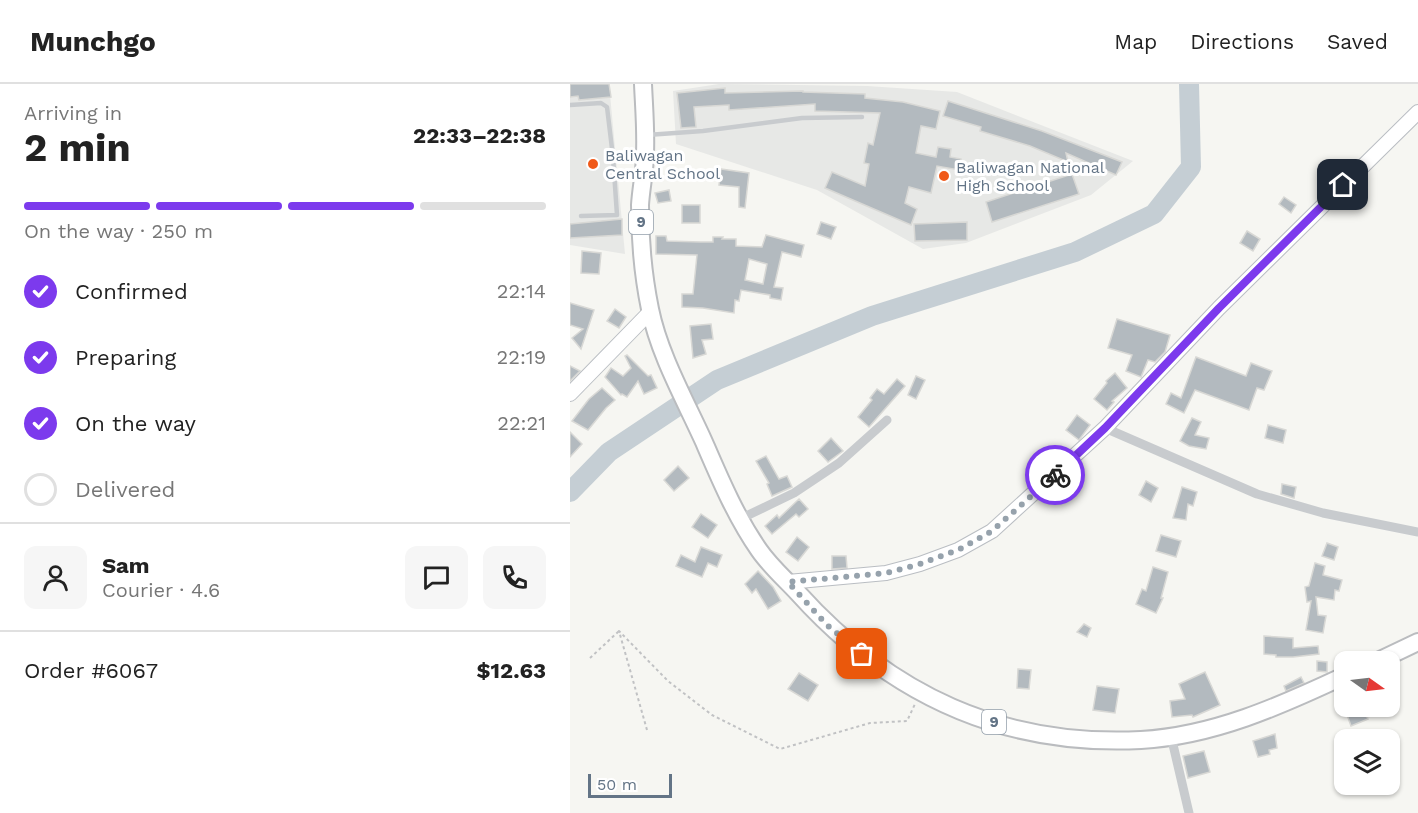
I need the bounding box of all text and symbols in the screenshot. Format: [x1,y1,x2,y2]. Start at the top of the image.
text: Munchgo [30,25,156,58]
text: Map [1114,29,1157,54]
text: Directions [1190,29,1294,54]
text: Saved [1327,29,1388,54]
text: Arriving in [24,101,122,125]
text: 22:33–22:38 [413,123,546,148]
text: 2 min [24,125,131,170]
place label: Baliwagan Central School [605,146,720,183]
marker: Baliwagan Central School [586,157,600,171]
place label: Baliwagan National High School [956,158,1105,195]
pin [1317,159,1368,210]
icon: home [1326,168,1359,201]
marker: Baliwagan National High School [937,169,951,183]
road number: 9 [629,210,653,234]
text: On the way · 250 m [24,219,213,243]
icon: check [24,275,57,308]
text: Confirmed [75,279,188,304]
text: 22:14 [497,279,546,303]
icon: check [24,341,57,374]
text: Preparing [75,345,176,370]
text: 22:19 [497,345,546,369]
icon: check [24,407,57,440]
text: On the way [75,411,196,436]
text: 22:21 [497,411,546,435]
courier [1025,445,1085,505]
icon: bike [1039,459,1072,492]
text: Delivered [75,477,175,502]
button: person [24,546,87,609]
button: chat [405,546,468,609]
button: phone [483,546,546,609]
text: Sam [102,553,150,578]
text: Courier · 4.6 [102,578,220,602]
pin [836,628,887,679]
icon: bag [845,637,878,670]
north arrow [1334,651,1400,717]
map controls [1334,651,1400,795]
text: Order #6067 [24,658,158,683]
text: $12.63 [476,658,546,683]
road number: 9 [982,710,1006,734]
button: layers [1334,729,1400,795]
scale bar [588,771,672,798]
text: 50 m [597,775,637,794]

